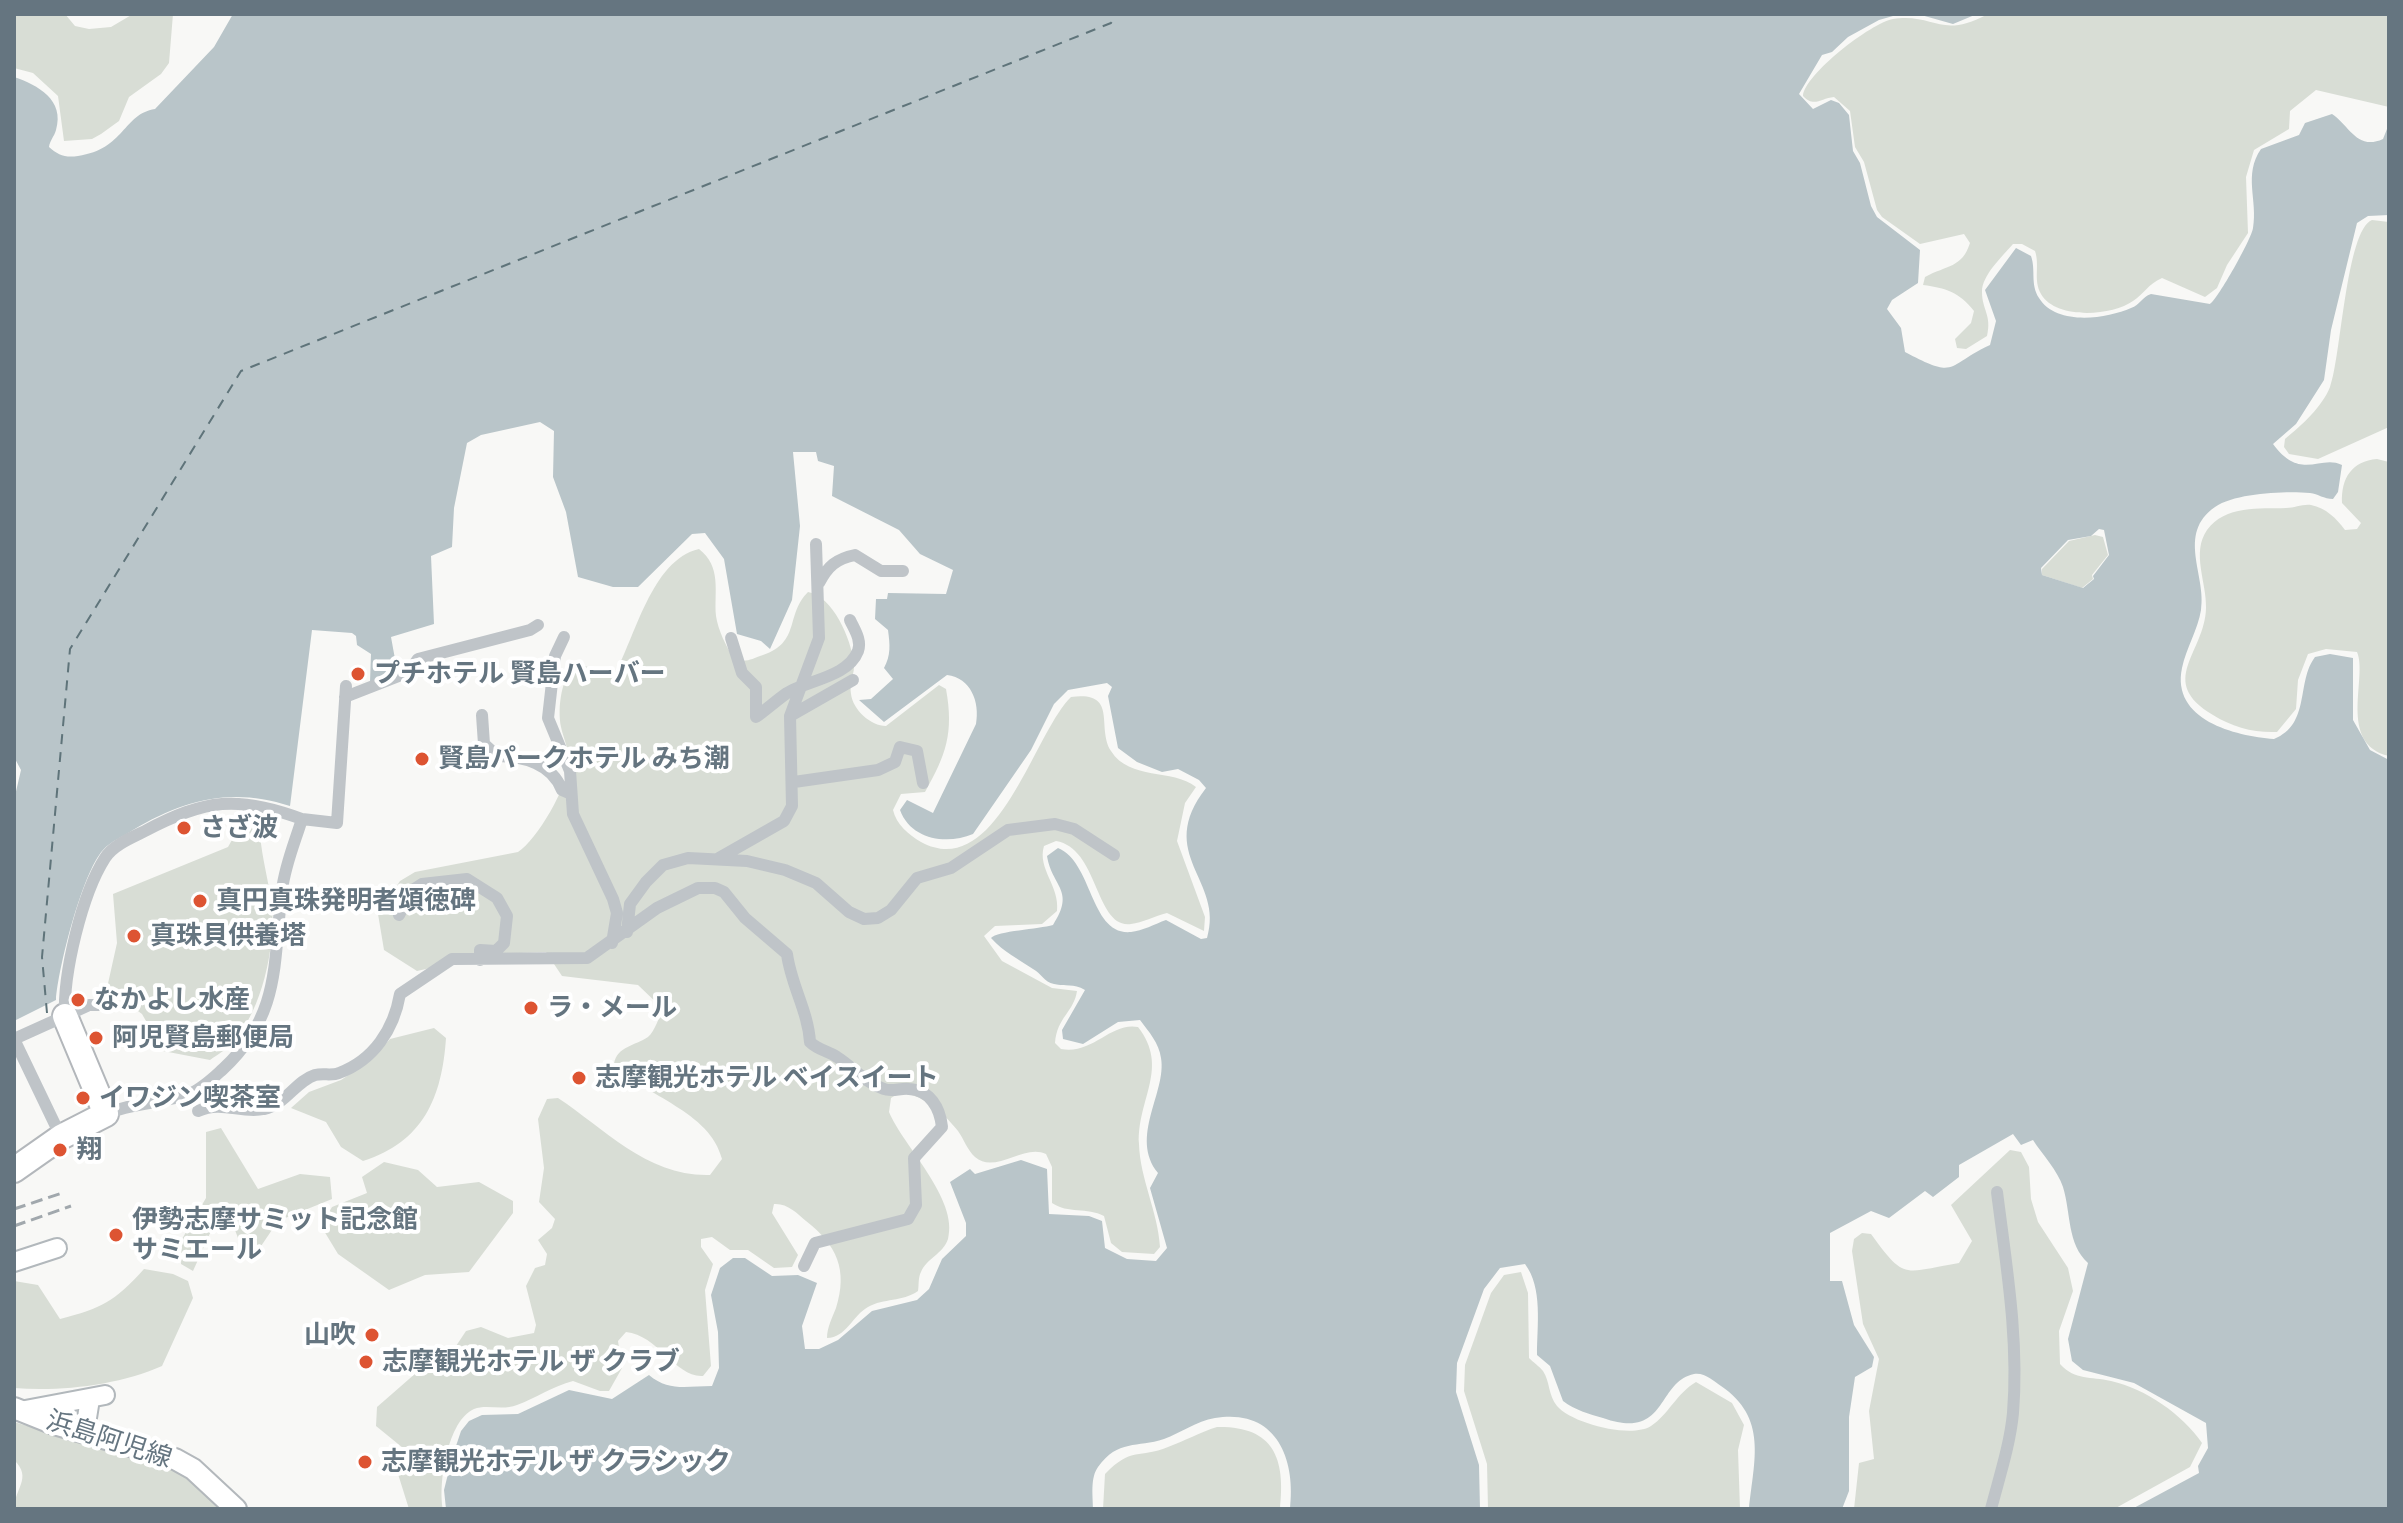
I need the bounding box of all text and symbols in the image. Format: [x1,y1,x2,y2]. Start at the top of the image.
place label: プチホテル 賢島ハーバー [374,658,666,690]
marker: プチホテル 賢島ハーバー [349,665,367,683]
place label: 賢島パークホテル みち潮 [438,743,730,775]
marker: 賢島パークホテル みち潮 [413,750,431,768]
place label: さざ波 [200,812,278,844]
marker: さざ波 [175,819,193,837]
place label: 真円真珠発明者頌徳碑 [216,885,476,917]
marker: 真円真珠発明者頌徳碑 [191,892,209,910]
place label: 真珠貝供養塔 [150,920,306,952]
marker: 真珠貝供養塔 [125,927,143,945]
place label: なかよし水産 [94,984,250,1016]
marker: なかよし水産 [69,991,87,1009]
place label: ラ・メール [547,992,677,1024]
marker: ラ・メール [522,999,540,1017]
place label: 阿児賢島郵便局 [112,1022,294,1054]
marker: 阿児賢島郵便局 [87,1029,105,1047]
place label: 志摩観光ホテル ベイスイート [595,1062,939,1094]
marker: 志摩観光ホテル ベイスイート [570,1069,588,1087]
place label: イワジン喫茶室 [99,1082,281,1114]
marker: イワジン喫茶室 [74,1089,92,1107]
place label: 翔 [76,1134,102,1166]
marker: 翔 [51,1141,69,1159]
place label: 伊勢志摩サミット記念館 サミエール [132,1204,418,1266]
marker: 伊勢志摩サミット記念館 サミエール [107,1226,125,1244]
place label: 山吹 [304,1319,356,1351]
marker: 山吹 [363,1326,381,1344]
place label: 志摩観光ホテル ザ クラブ [382,1346,680,1378]
marker: 志摩観光ホテル ザ クラブ [357,1353,375,1371]
street label: 浜島阿児線 [42,1405,176,1475]
place label: 志摩観光ホテル ザ クラシック [381,1446,731,1478]
marker: 志摩観光ホテル ザ クラシック [356,1453,374,1471]

